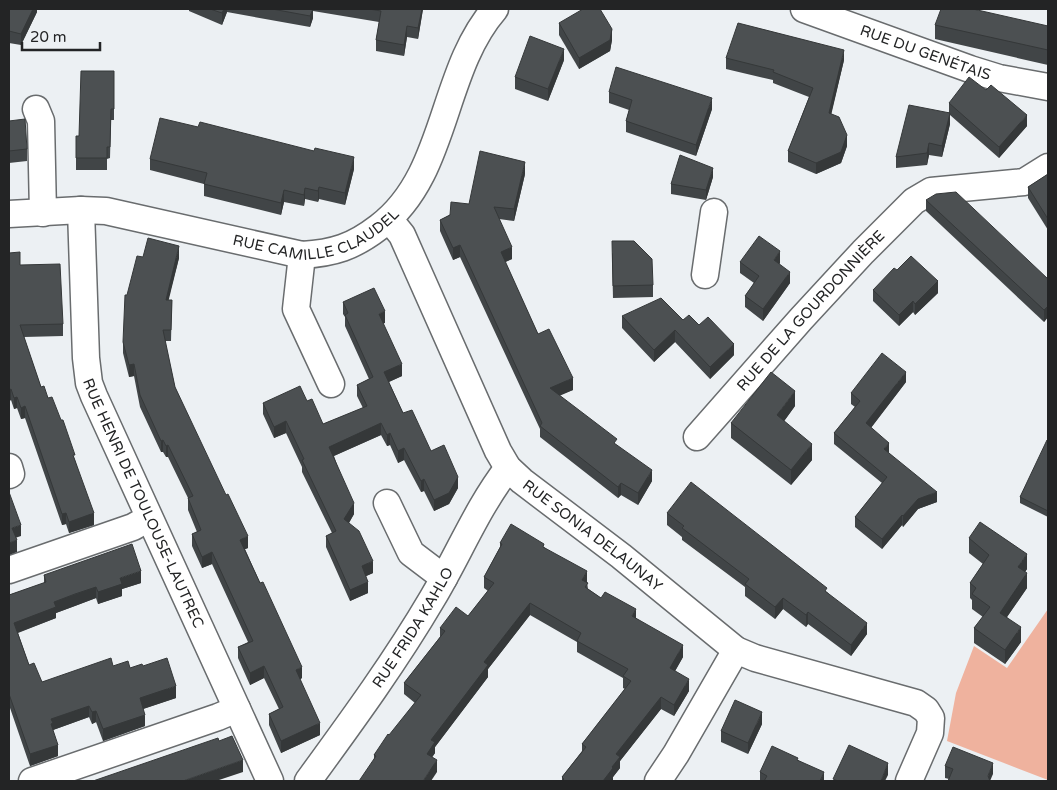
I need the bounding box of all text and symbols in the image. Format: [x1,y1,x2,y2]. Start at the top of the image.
scale bar [22,20,100,52]
street label: RUE DU GENÉTAIS [858,21,993,84]
text: 20 m [30,28,67,46]
street label: RUE CAMILLE CLAUDEL [231,205,403,264]
street label: RUE DE LA GOURDONNIÈRE [733,227,888,395]
street label: RUE HENRI DE TOULOUSE-LAUTREC [79,376,208,631]
street label: RUE SONIA DELAUNAY [519,476,666,595]
street label: RUE FRIDA KAHLO [368,564,457,691]

